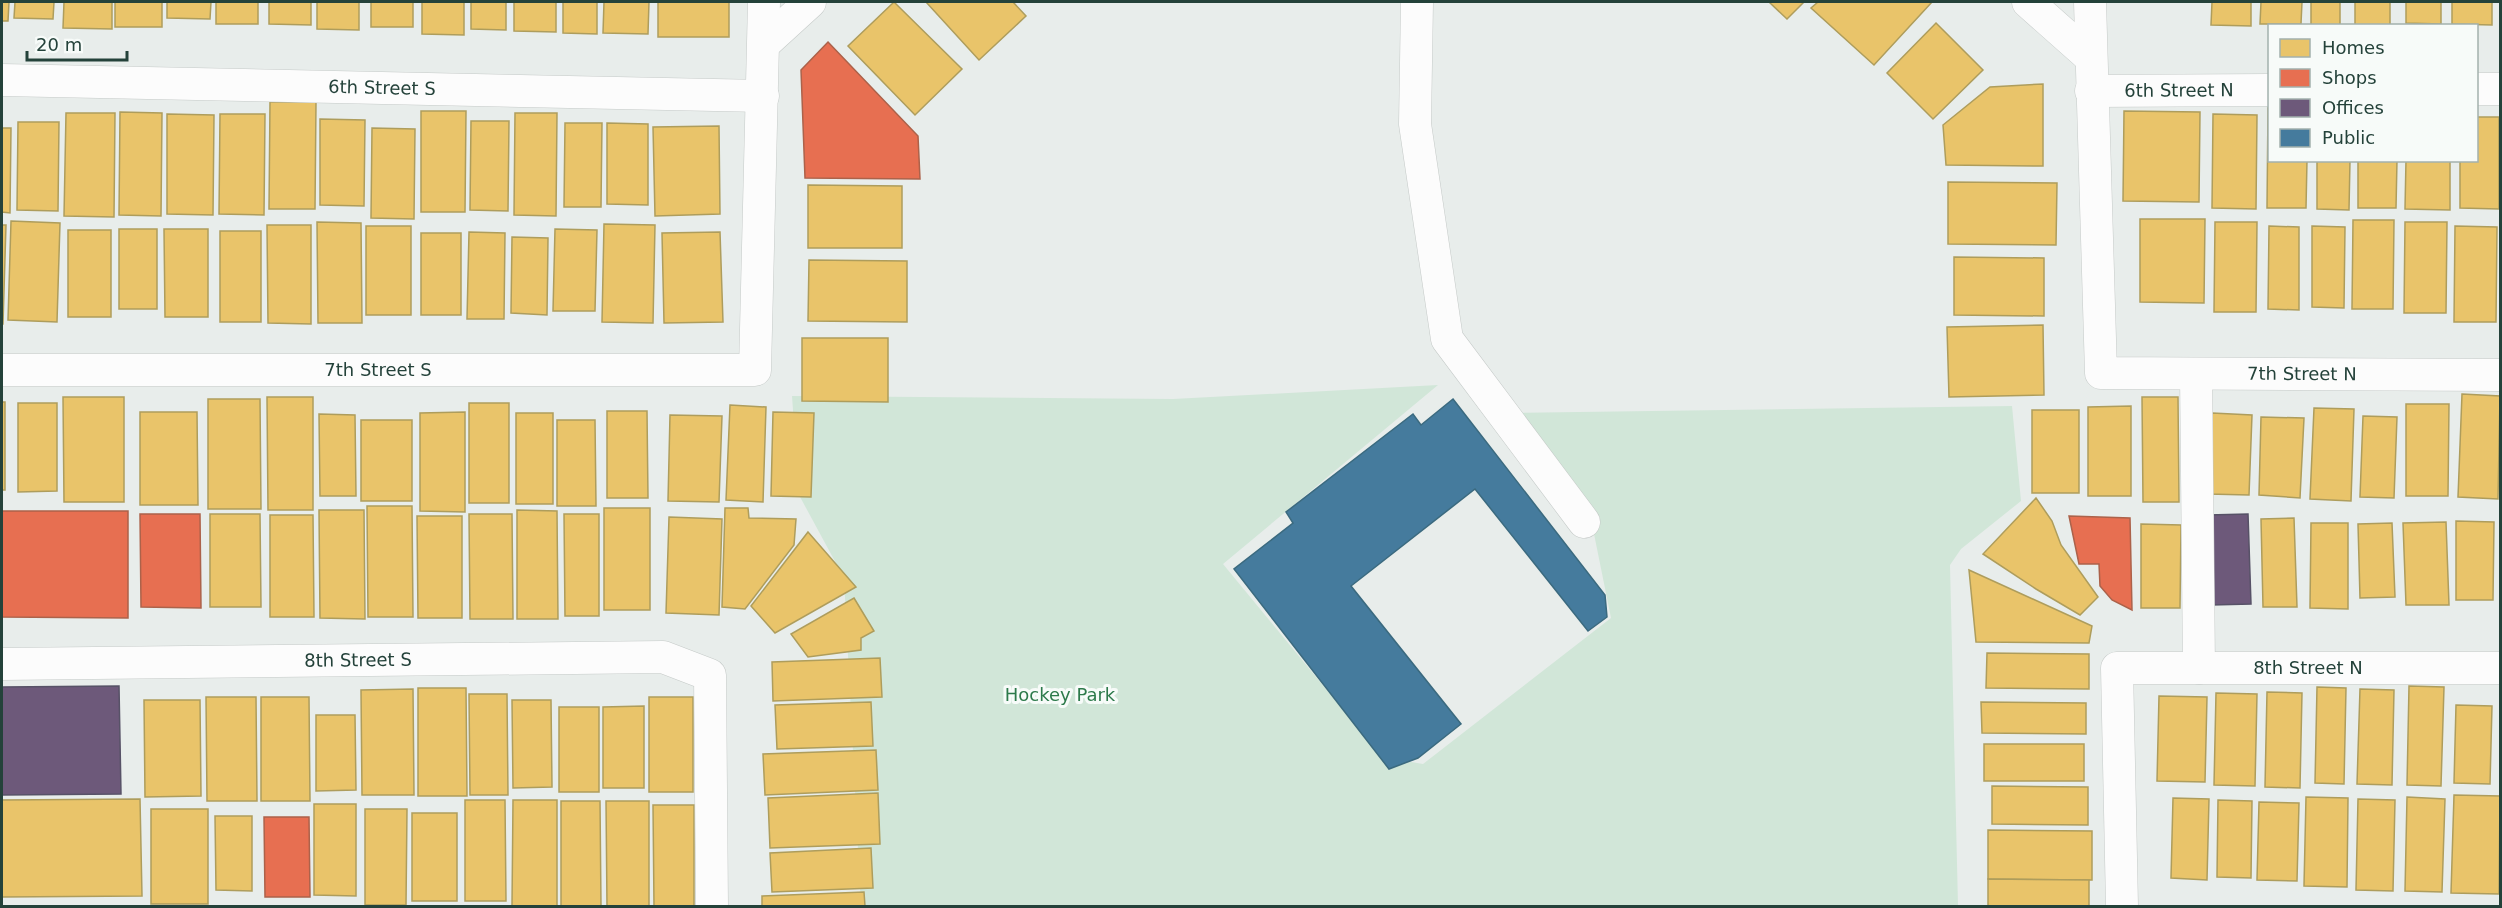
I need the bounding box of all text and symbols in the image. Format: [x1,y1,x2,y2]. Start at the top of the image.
scale bar [27,24,128,62]
legend [2268,24,2478,162]
text: 20 m [36,34,82,55]
text: Homes [2322,37,2385,58]
text: Shops [2322,67,2377,88]
street label: 6th Street S [328,76,436,99]
street label: 6th Street N [2124,79,2234,101]
text: Offices [2322,97,2384,118]
text: Public [2322,127,2375,148]
street label: 7th Street S [324,359,432,380]
street label: 7th Street N [2247,363,2357,384]
street label: 8th Street S [304,649,412,671]
street label: 8th Street N [2253,657,2363,678]
park label: Hockey Park [1005,684,1116,705]

